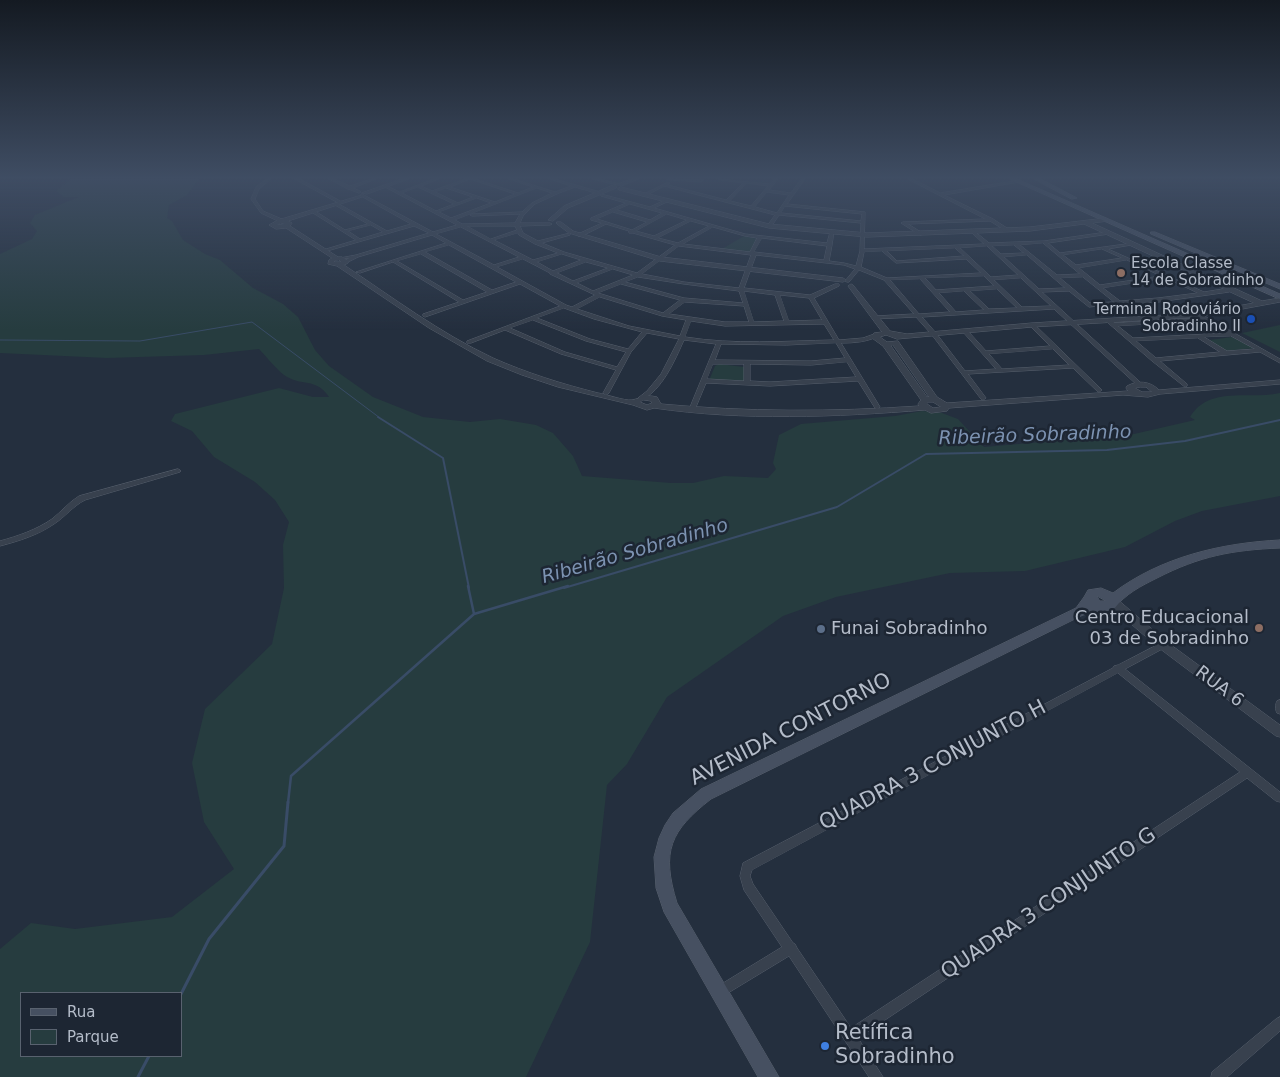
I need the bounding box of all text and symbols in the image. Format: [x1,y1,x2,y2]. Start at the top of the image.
place label: Escola Classe 14 de Sobradinho [1131,255,1264,290]
marker: Escola Classe 14 de Sobradinho [1115,267,1127,279]
place label: Terminal Rodoviário Sobradinho II [1093,301,1241,336]
marker: Terminal Rodoviário Sobradinho II [1245,313,1257,325]
water label: Ribeirão Sobradinho [938,421,1132,451]
water label: Ribeirão Sobradinho [539,514,731,590]
place label: Centro Educacional 03 de Sobradinho [1075,607,1249,650]
place label: Funai Sobradinho [831,618,987,640]
marker: Centro Educacional 03 de Sobradinho [1253,622,1265,634]
marker: Funai Sobradinho [815,623,827,635]
street label: RUA 6 [1190,662,1248,712]
street label: AVENIDA CONTORNO [686,668,896,792]
street label: QUADRA 3 CONJUNTO H [815,695,1051,837]
street label: QUADRA 3 CONJUNTO G [937,823,1161,985]
legend [20,992,182,1057]
text: Rua [67,1003,95,1021]
place label: Retífica Sobradinho [835,1021,955,1071]
text: Parque [67,1028,119,1046]
marker: Retífica Sobradinho [819,1040,831,1052]

